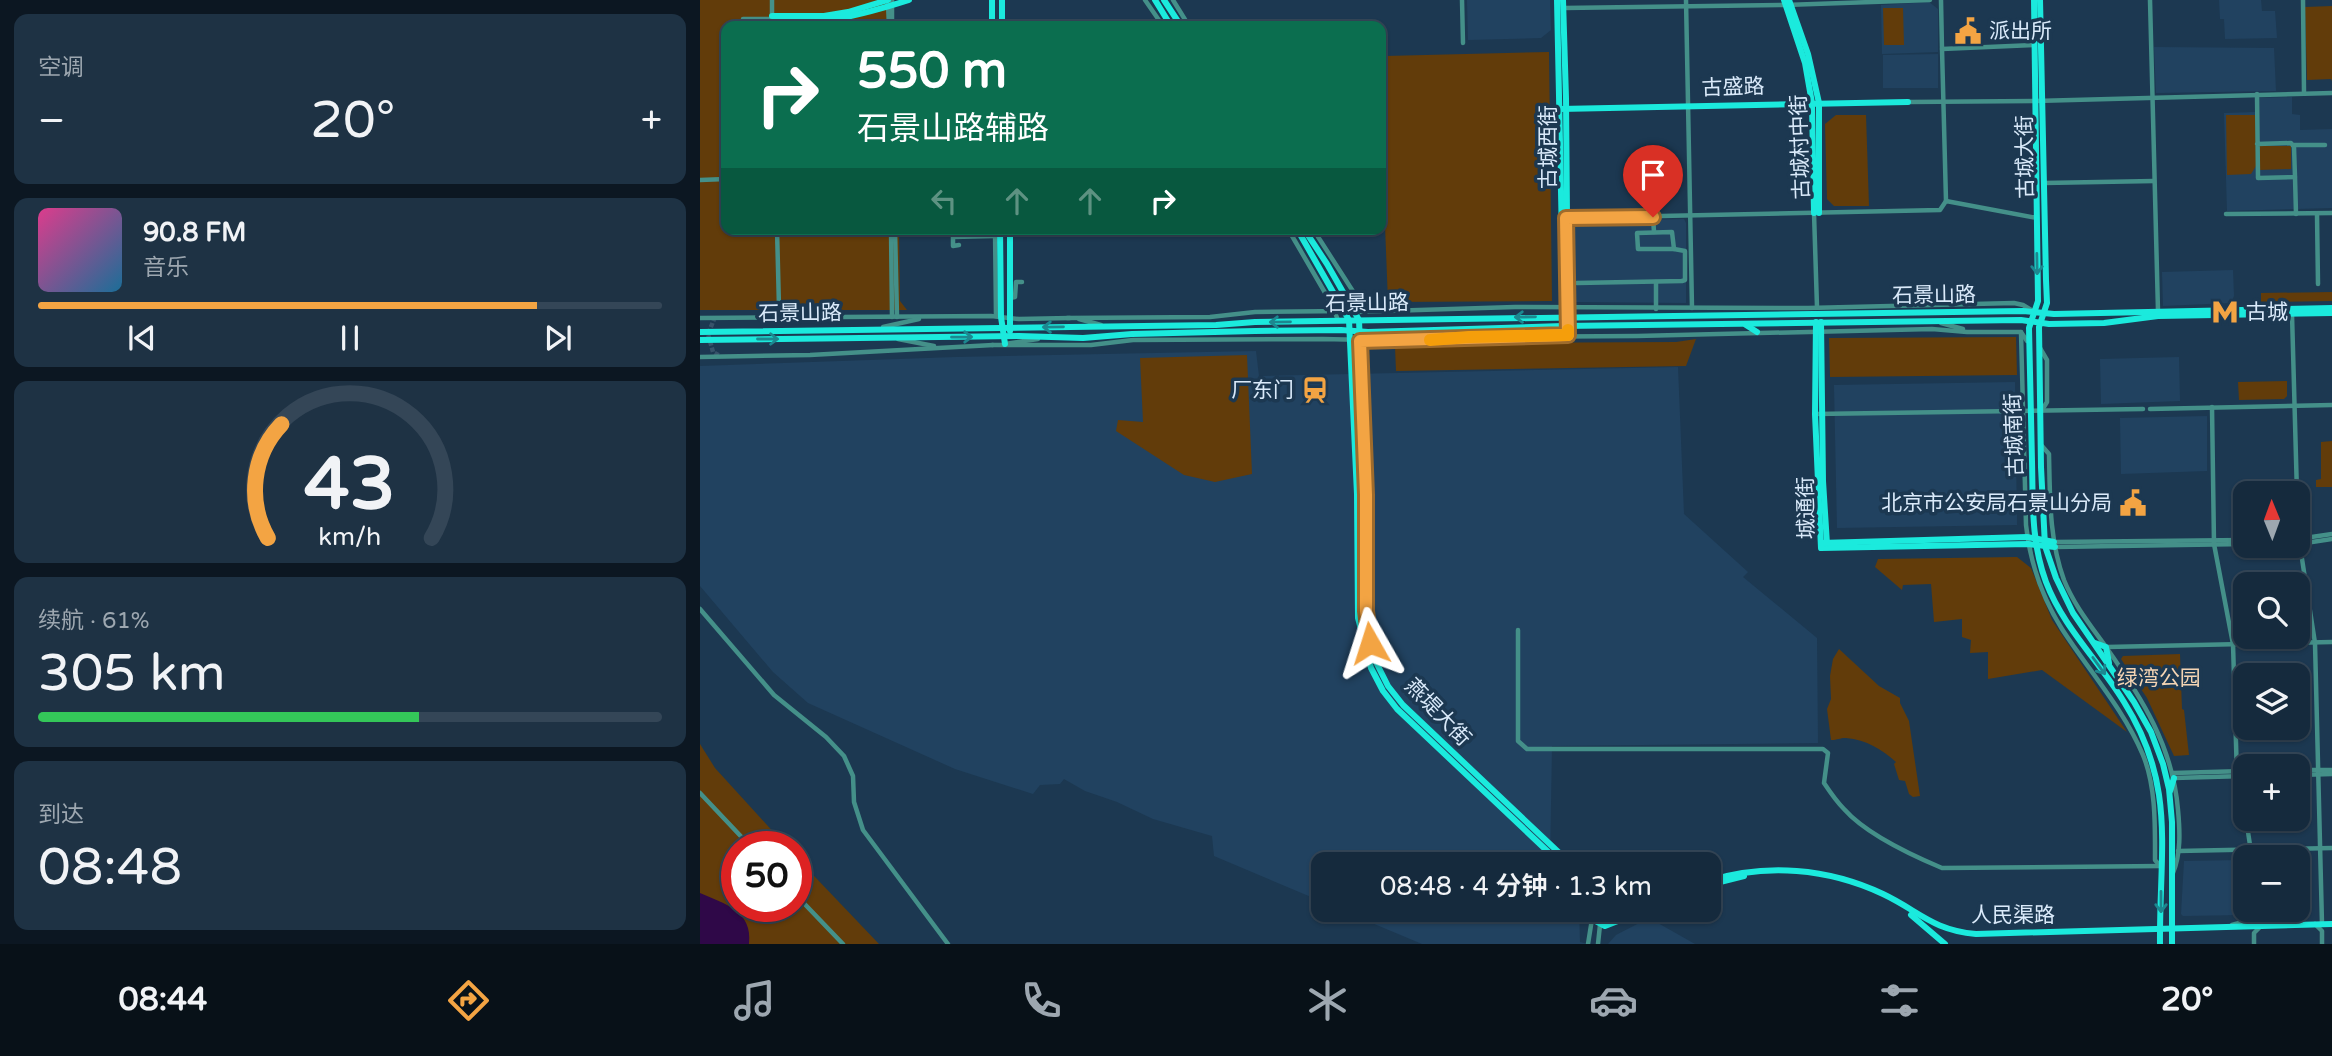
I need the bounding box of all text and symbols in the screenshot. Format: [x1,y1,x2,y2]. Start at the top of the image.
public building icon: 派出所 [1953,16,1983,46]
place label: 派出所 [1989,19,2052,44]
text: 550 m [857,42,1007,101]
icon: right [742,49,833,140]
text: 空调 [38,54,84,82]
street label: 古盛路 [1701,74,1765,101]
text: 20° [310,89,395,152]
street label: 古城村中街 [1786,94,1815,200]
text: − [38,98,65,144]
text: + [641,98,662,144]
street label: 古城西街 [1536,105,1561,189]
text: 石景山路辅路 [857,110,1049,148]
street label: 古城大街 [2012,115,2039,199]
pin [1623,145,1683,217]
icon: arrive [1634,156,1672,194]
icon: left [925,182,963,220]
icon: ahead [998,182,1036,220]
icon: ahead [1071,182,1109,220]
icon: right [1144,182,1182,220]
text: 90.8 FM [143,217,246,248]
one-way arrow [2031,252,2044,275]
text: 音乐 [143,254,189,282]
street label: 石景山路 [1892,282,1976,309]
street label: 石景山路 [1325,290,1409,317]
metro station icon: 古城 [2210,297,2240,327]
street label: 石景山路 [758,300,842,327]
place label: 古城 [2246,300,2288,325]
one-way arrow [1514,311,1537,324]
one-way arrow [1269,315,1292,329]
icon: previous [123,319,161,357]
icon: pause [331,319,369,357]
icon: next [539,319,577,357]
one-way arrow [1042,320,1065,334]
one-way arrow [950,330,973,344]
one-way arrow [756,333,779,346]
station icon: 厂东门 [1300,375,1330,405]
place label: 厂东门 [1231,378,1294,403]
street label: 古城南街 [2001,393,2028,477]
text: 43 [304,441,396,529]
street label: 城通街 [1793,476,1820,540]
north arrow [2233,481,2310,558]
map controls [2233,481,2310,922]
public building icon: 北京市公安局石景山分局 [2118,488,2148,518]
place label: 北京市公安局石景山分局 [1881,491,2112,516]
text: km/h [319,522,381,552]
button: search [2233,572,2310,649]
position arrow [1333,606,1407,680]
text: 续航 · 61% [38,607,150,635]
text: 305 km [38,642,226,705]
one-way arrow [2092,656,2106,675]
button: layers [2233,663,2310,740]
park label: 绿湾公园 [2117,666,2201,691]
street label: 燕堤大街 [1399,673,1476,751]
button: + [2233,754,2310,831]
text: 到达 [38,801,84,829]
speed limit sign: 50 [721,831,812,922]
text: 08:48 [38,836,182,899]
button: − [2233,845,2310,922]
text: 08:48 · 4 分钟 · 1.3 km [1380,871,1652,902]
one-way arrow [2154,891,2168,914]
street label: 人民渠路 [1971,903,2055,928]
icon: directions [444,976,493,1025]
icon: music [730,976,779,1025]
icon: phone [1017,976,1066,1025]
icon: climate [1303,976,1352,1025]
icon: car [1589,976,1638,1025]
icon: filters [1875,976,1924,1025]
text: 08:44 [119,981,207,1019]
text: 20° [2161,981,2213,1019]

